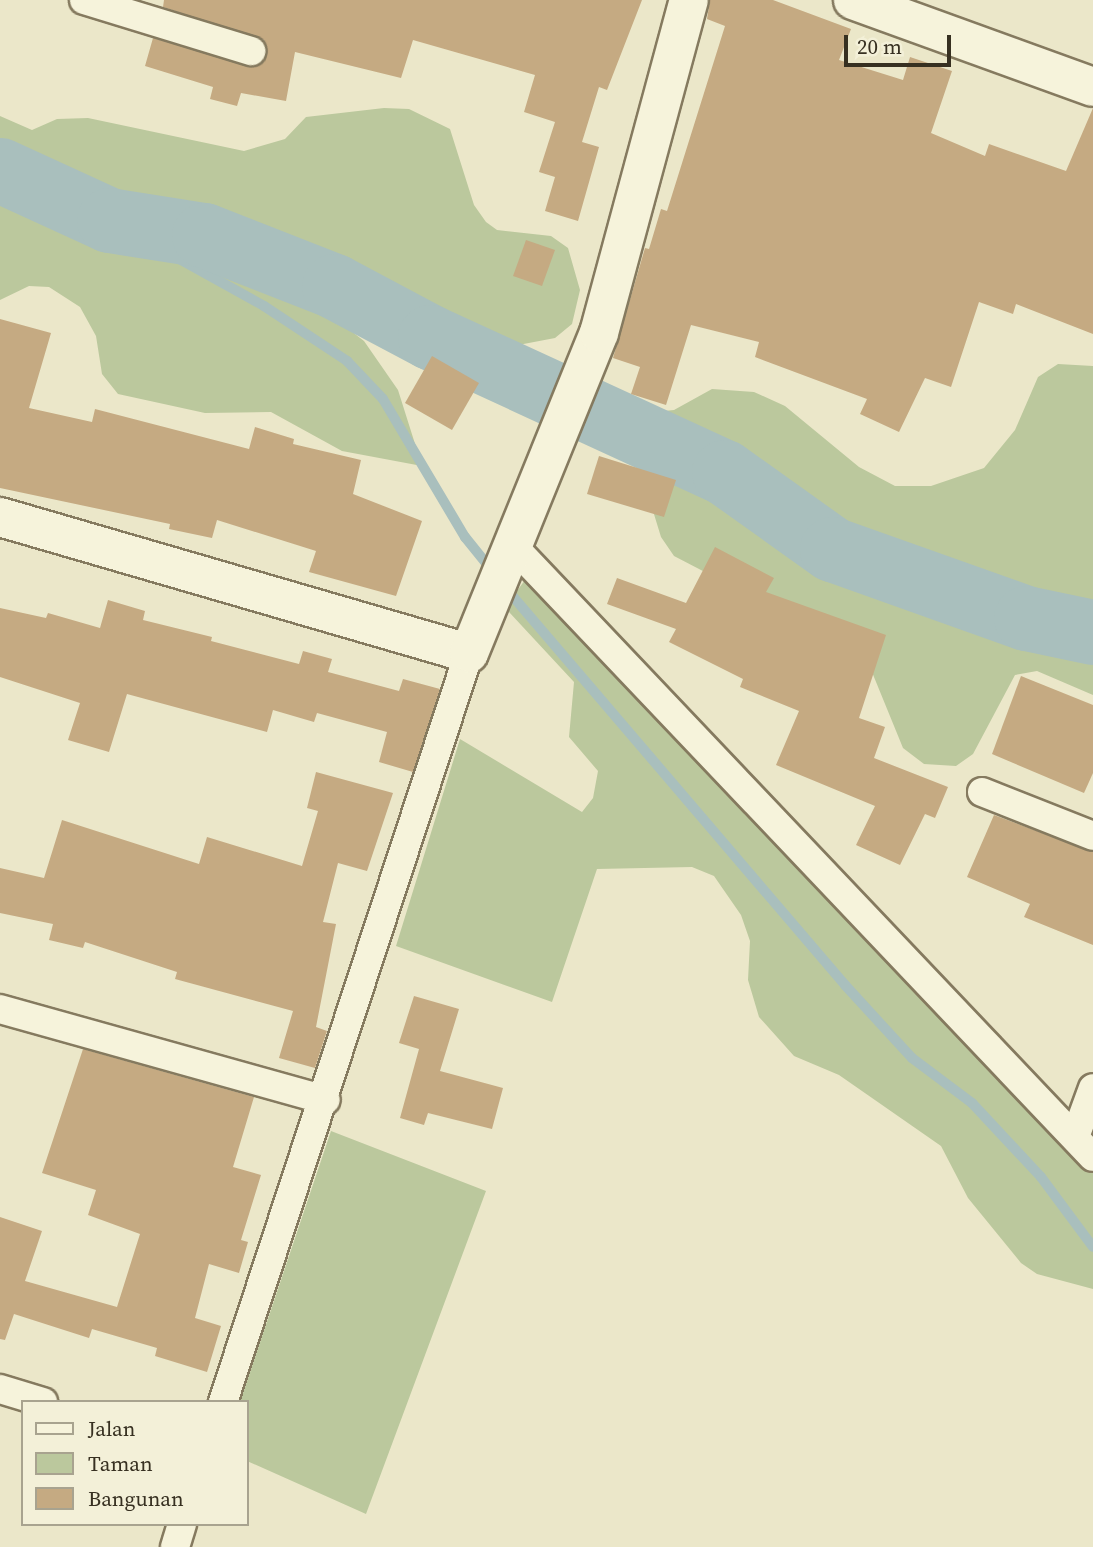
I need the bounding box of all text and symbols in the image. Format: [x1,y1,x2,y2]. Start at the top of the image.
scale bar [848,21,955,65]
text: 20 m [857,32,902,61]
legend [21,1400,248,1526]
text: Jalan [88,1414,135,1443]
text: Taman [88,1449,153,1478]
text: Bangunan [88,1484,184,1513]

